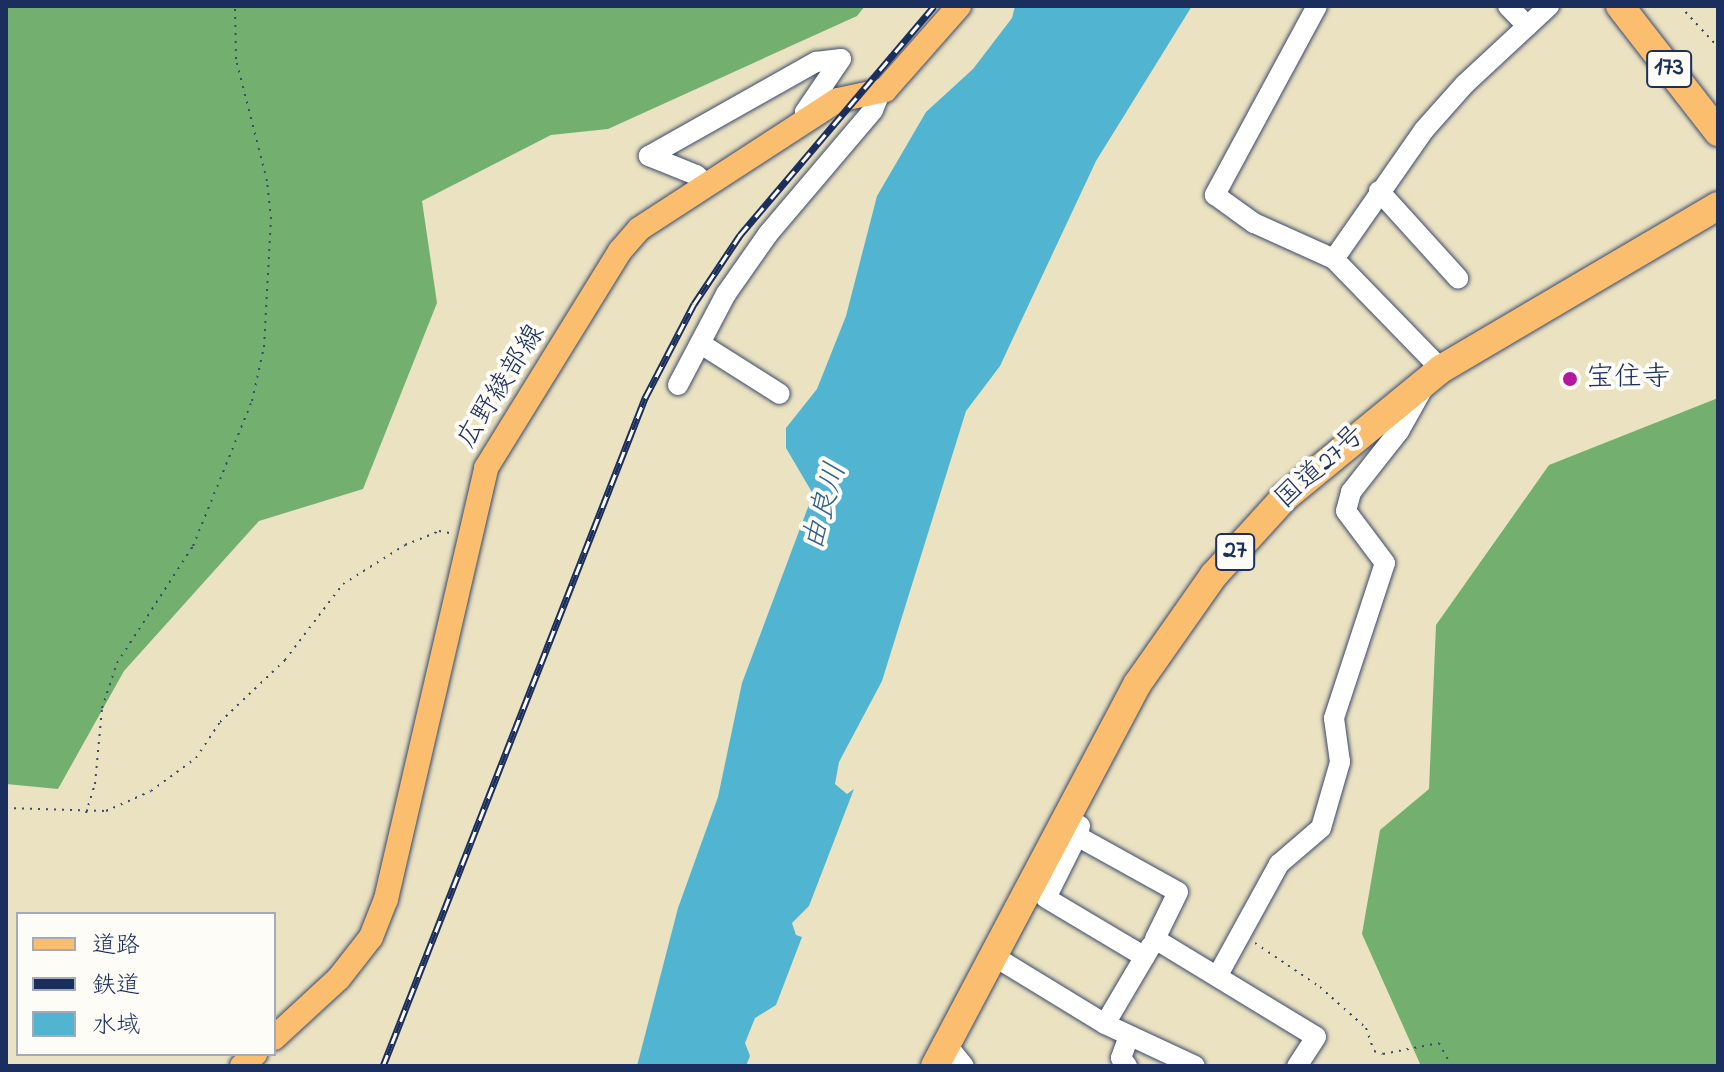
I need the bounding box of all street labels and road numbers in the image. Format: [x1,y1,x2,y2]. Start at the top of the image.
road number: 173 [1645,47,1693,91]
street label: 広野綾部線 [451,319,553,455]
street label: 国道27号 [1269,419,1373,517]
road number: 27 [1215,530,1255,574]

